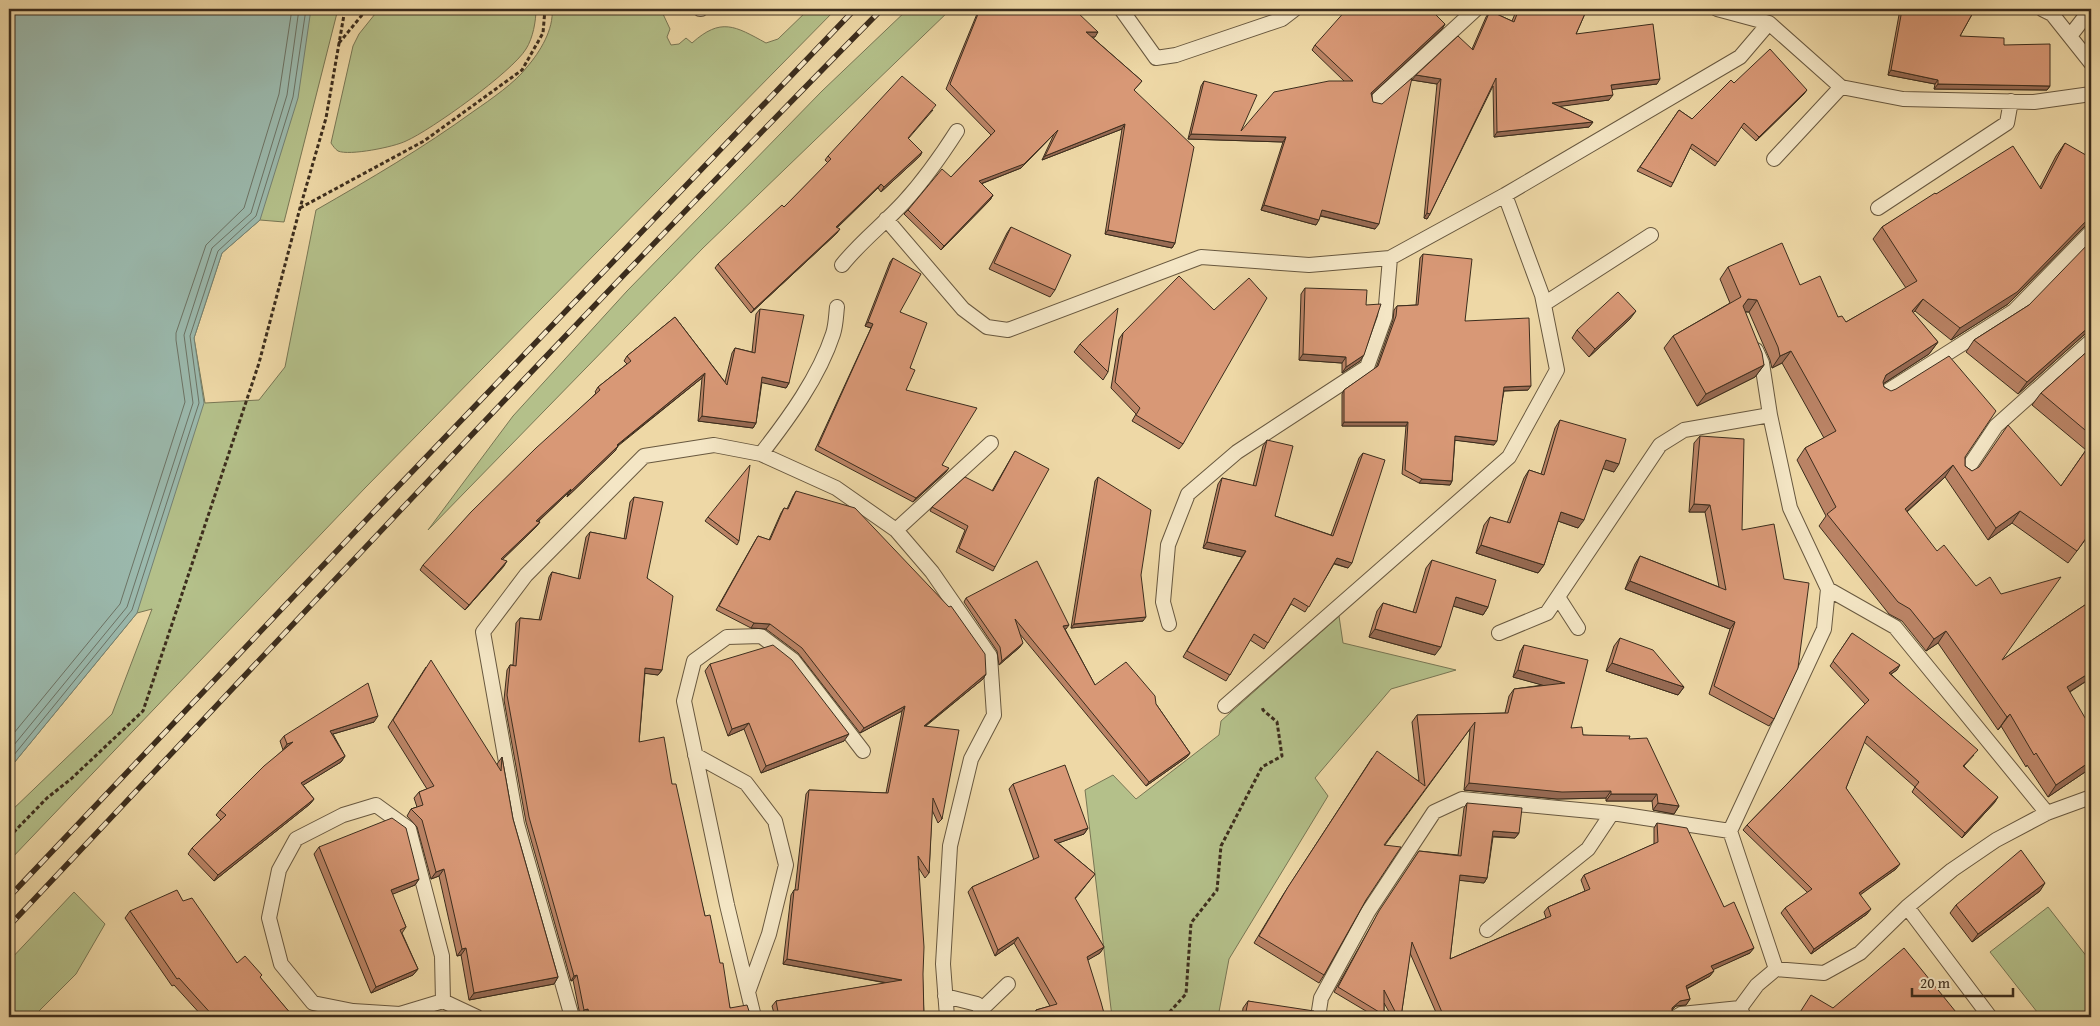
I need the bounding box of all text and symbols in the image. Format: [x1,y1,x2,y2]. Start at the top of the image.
scale bar [1912,966,2014,998]
text: 20 m [1920,972,1951,993]

